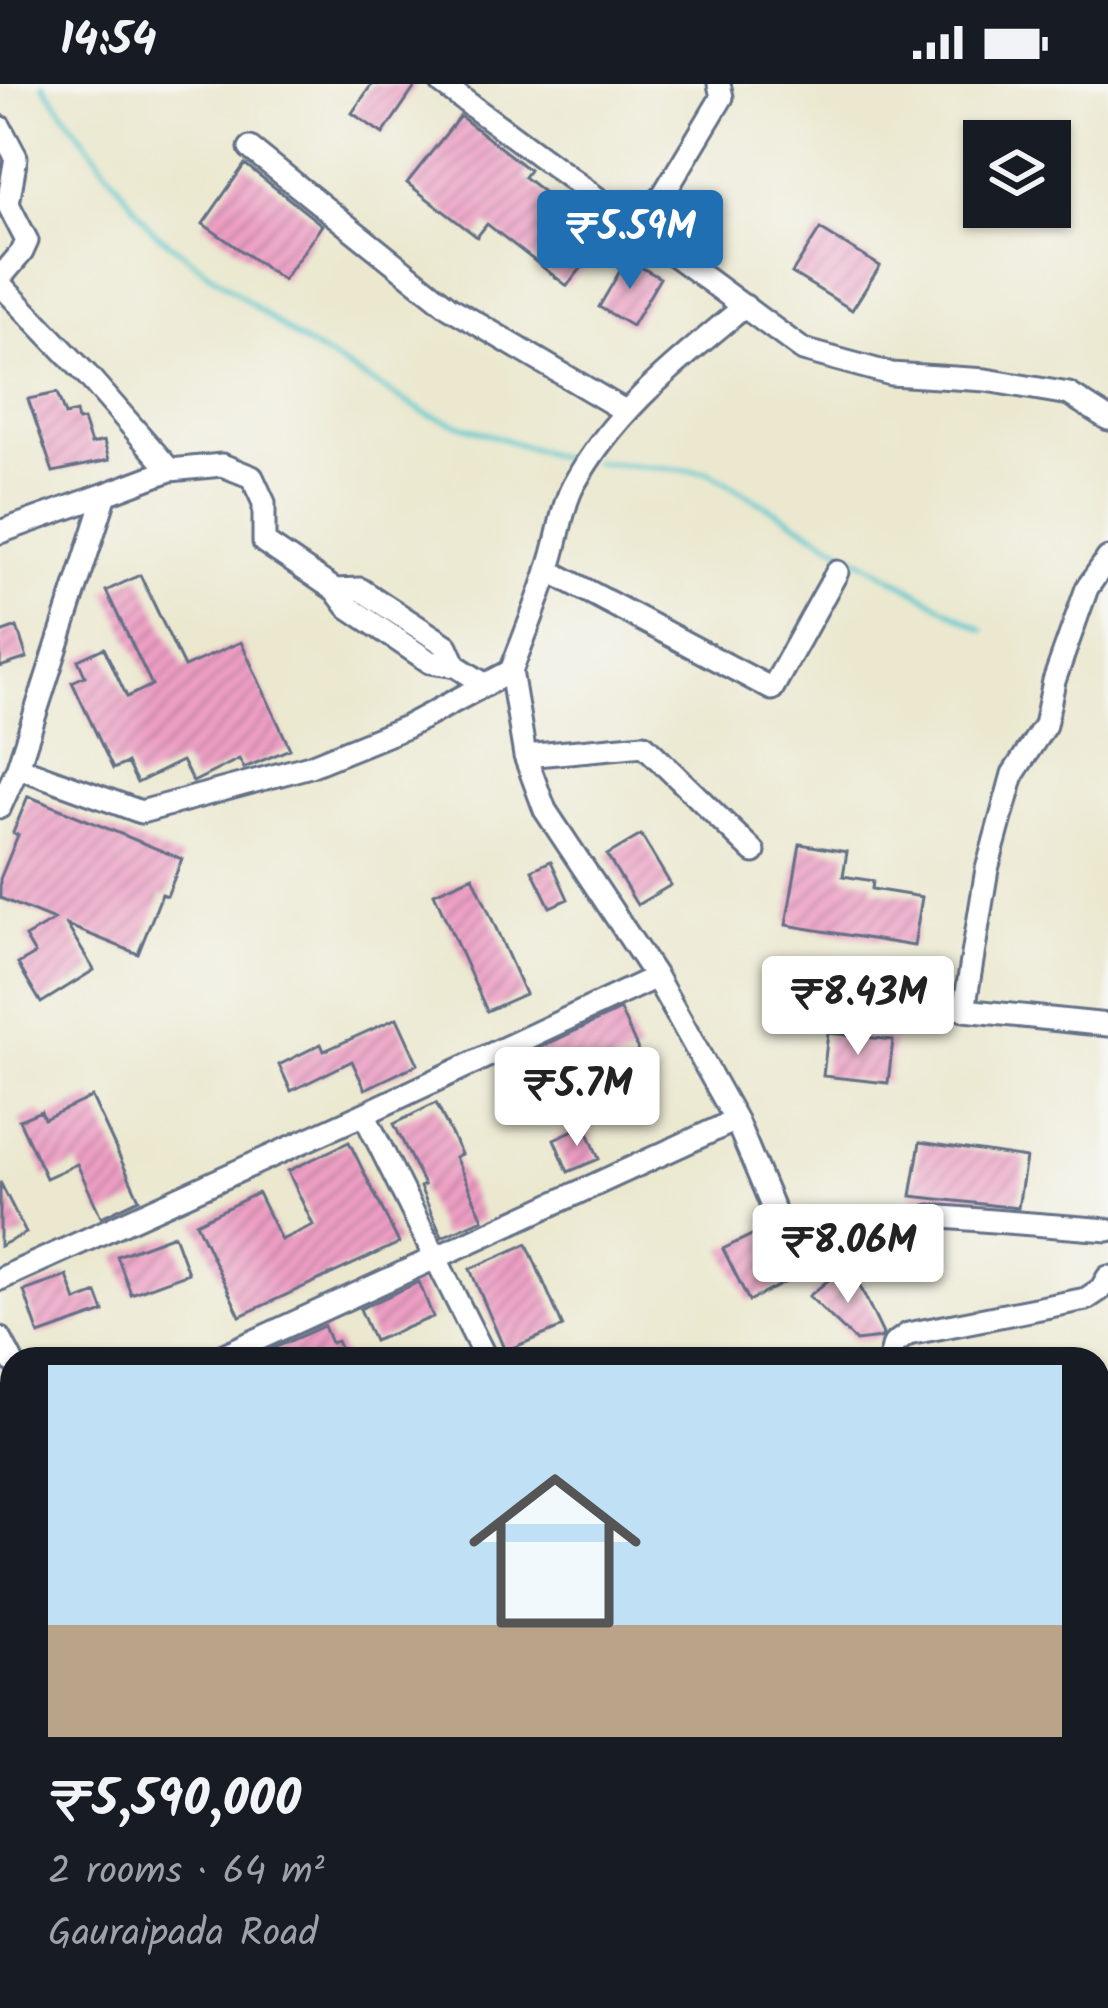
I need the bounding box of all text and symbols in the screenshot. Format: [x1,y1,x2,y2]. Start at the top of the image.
text: 14:54 [60,6,156,78]
map controls [963,120,1071,228]
button: layers [963,120,1071,228]
pin: ₹5.59M [532,190,728,292]
text: ₹5.59M [564,198,696,260]
pin: ₹8.43M [760,956,956,1058]
text: ₹8.43M [789,964,927,1026]
pin: ₹5.7M [493,1047,661,1149]
text: ₹5.7M [522,1055,632,1117]
pin: ₹8.06M [750,1204,946,1306]
text: ₹8.06M [780,1212,916,1274]
icon: home [447,1443,663,1659]
text: ₹5,590,000 [48,1761,301,1842]
text: 2 rooms · 64 m² [48,1842,325,1904]
text: Gauraipada Road [48,1904,318,1966]

